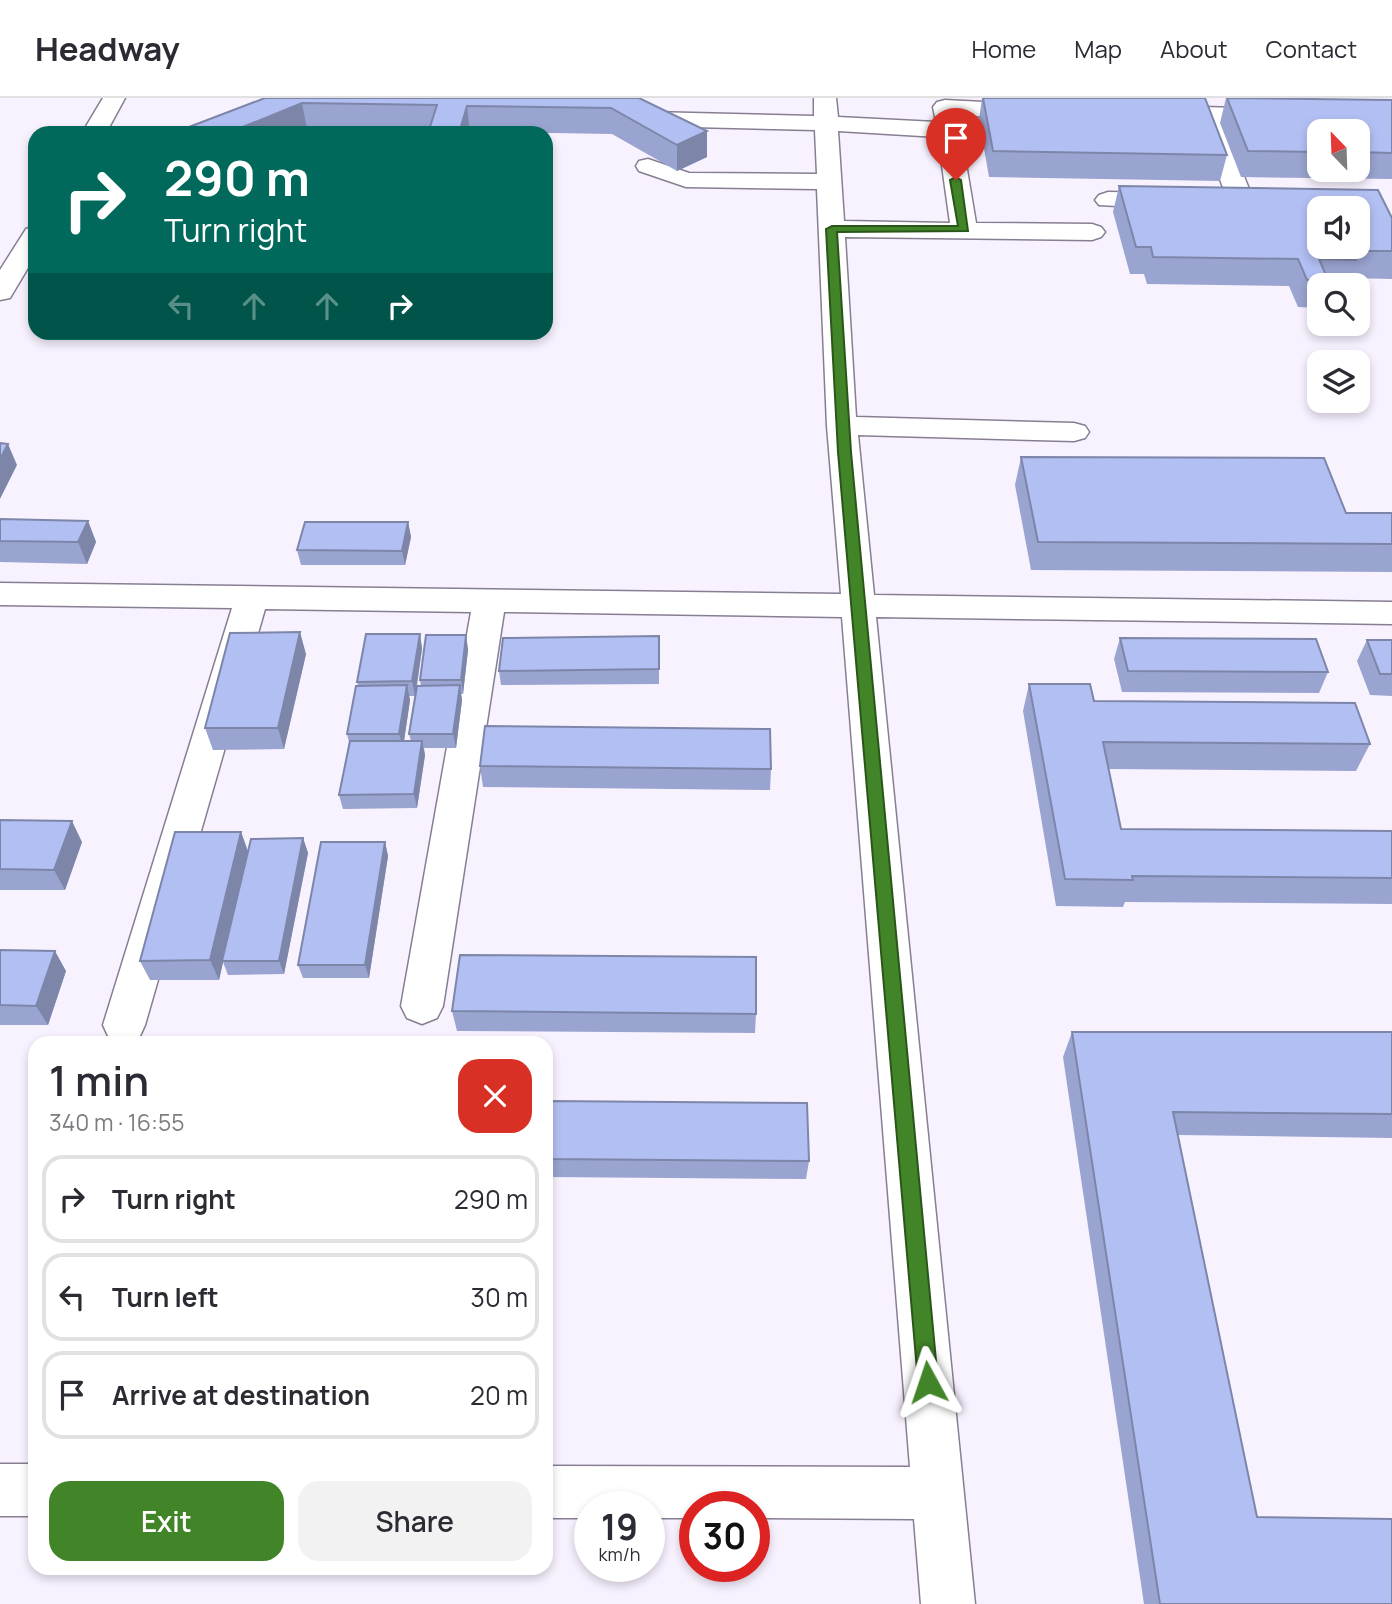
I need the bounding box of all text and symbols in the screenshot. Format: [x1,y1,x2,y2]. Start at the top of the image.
text: Headway [35,26,180,71]
text: Home [971,32,1036,65]
text: Map [1074,32,1122,65]
text: About [1160,32,1228,65]
text: Contact [1266,32,1357,65]
pin [926,108,986,180]
icon: arrive [937,119,975,157]
north arrow [1307,119,1370,182]
map controls [1307,119,1370,413]
text: 290 m [164,144,310,211]
icon: right [49,154,140,245]
button: sound [1307,196,1370,259]
text: Turn right [164,208,307,252]
button: search [1307,273,1370,336]
icon: left [162,287,200,325]
icon: ahead [235,287,273,325]
icon: ahead [308,287,346,325]
icon: right [381,287,419,325]
button: layers [1307,350,1370,413]
text: 1 min [49,1051,149,1109]
button: close [458,1059,532,1133]
text: 340 m · 16:55 [49,1106,185,1138]
icon: right [53,1180,91,1218]
text: Turn right [112,1181,236,1217]
text: 290 m [454,1181,528,1217]
icon: left [53,1278,91,1316]
text: Turn left [112,1279,219,1315]
text: 30 m [471,1279,528,1315]
position arrow [891,1345,965,1419]
icon: arrive [53,1376,91,1414]
text: Arrive at destination [112,1377,370,1413]
text: 20 m [470,1377,528,1413]
button: Exit [49,1481,284,1561]
button: Share [298,1481,532,1561]
speed limit sign: 30 [679,1491,770,1582]
text: 19 [601,1503,638,1551]
text: km/h [599,1542,640,1566]

